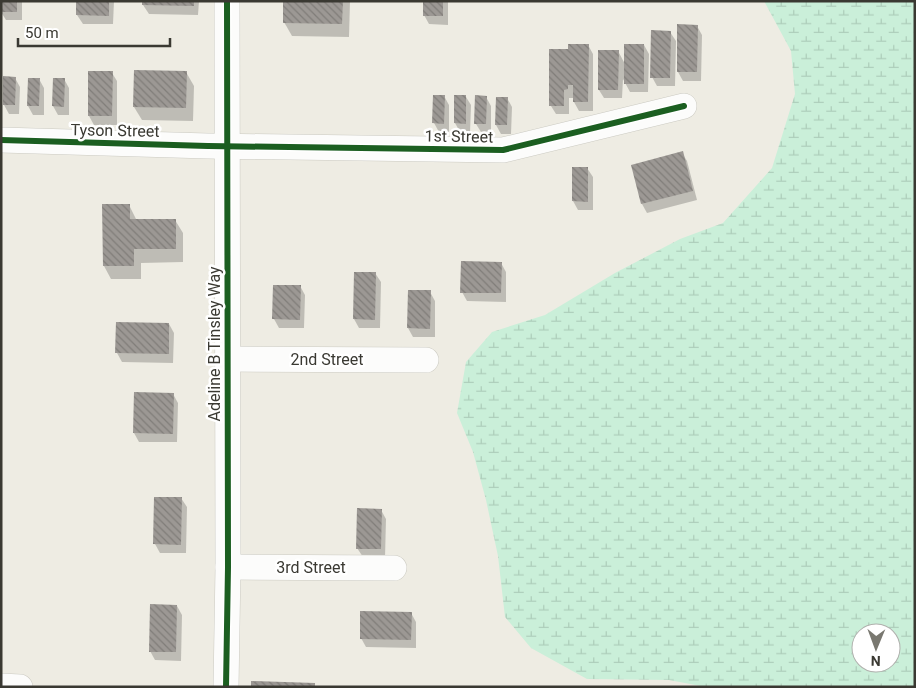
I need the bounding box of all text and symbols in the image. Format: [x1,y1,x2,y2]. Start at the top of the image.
scale bar [18,15,170,47]
text: 50 m [25,24,59,42]
street label: Tyson Street [70,120,160,141]
street label: 1st Street [424,126,493,147]
street label: Adeline B Tinsley Way [205,266,224,422]
street label: 2nd Street [290,350,364,369]
street label: 3rd Street [276,558,346,577]
north arrow [851,623,901,673]
text: N [871,653,881,669]

